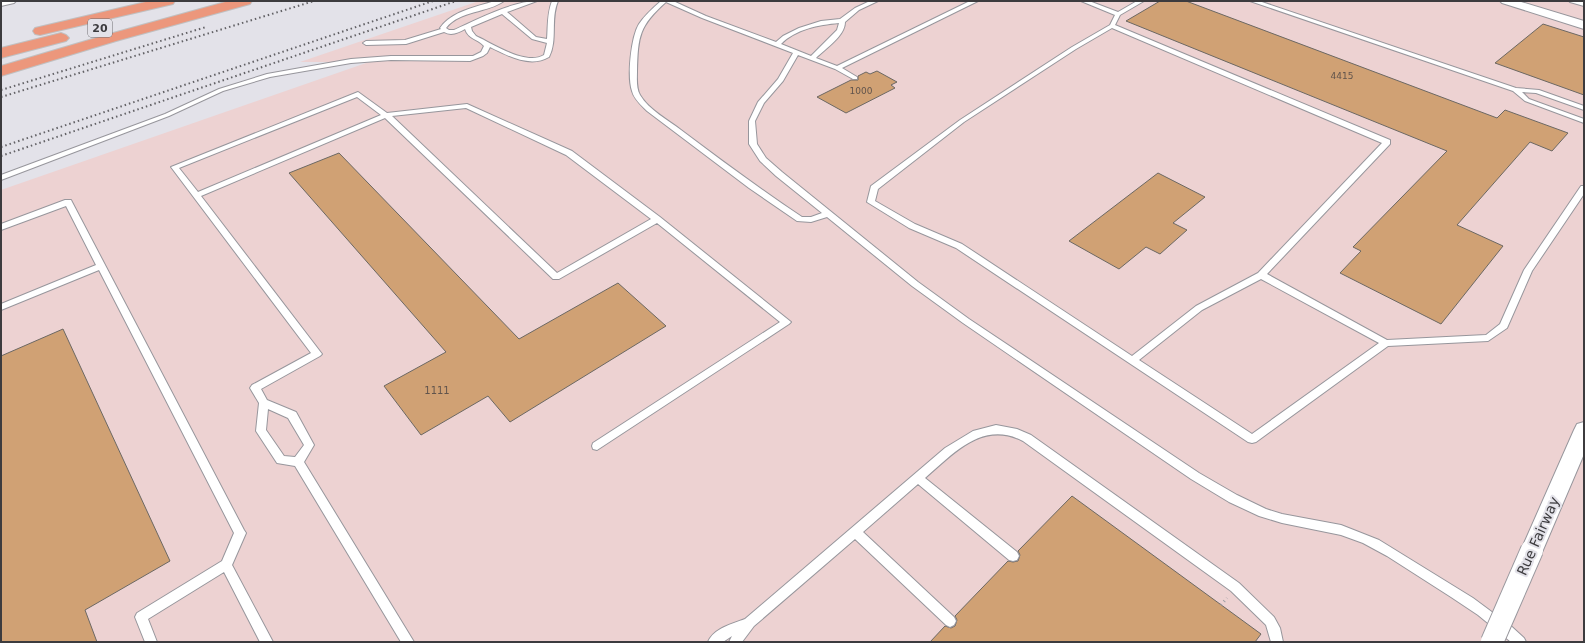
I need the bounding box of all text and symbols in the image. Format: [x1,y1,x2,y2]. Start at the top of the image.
road number: 20 [88,19,112,37]
house number: 4415 [1331,71,1353,81]
house number: 1000 [850,86,873,96]
house number: 1111 [424,385,450,396]
street label: Rue Fairway [1514,494,1562,578]

